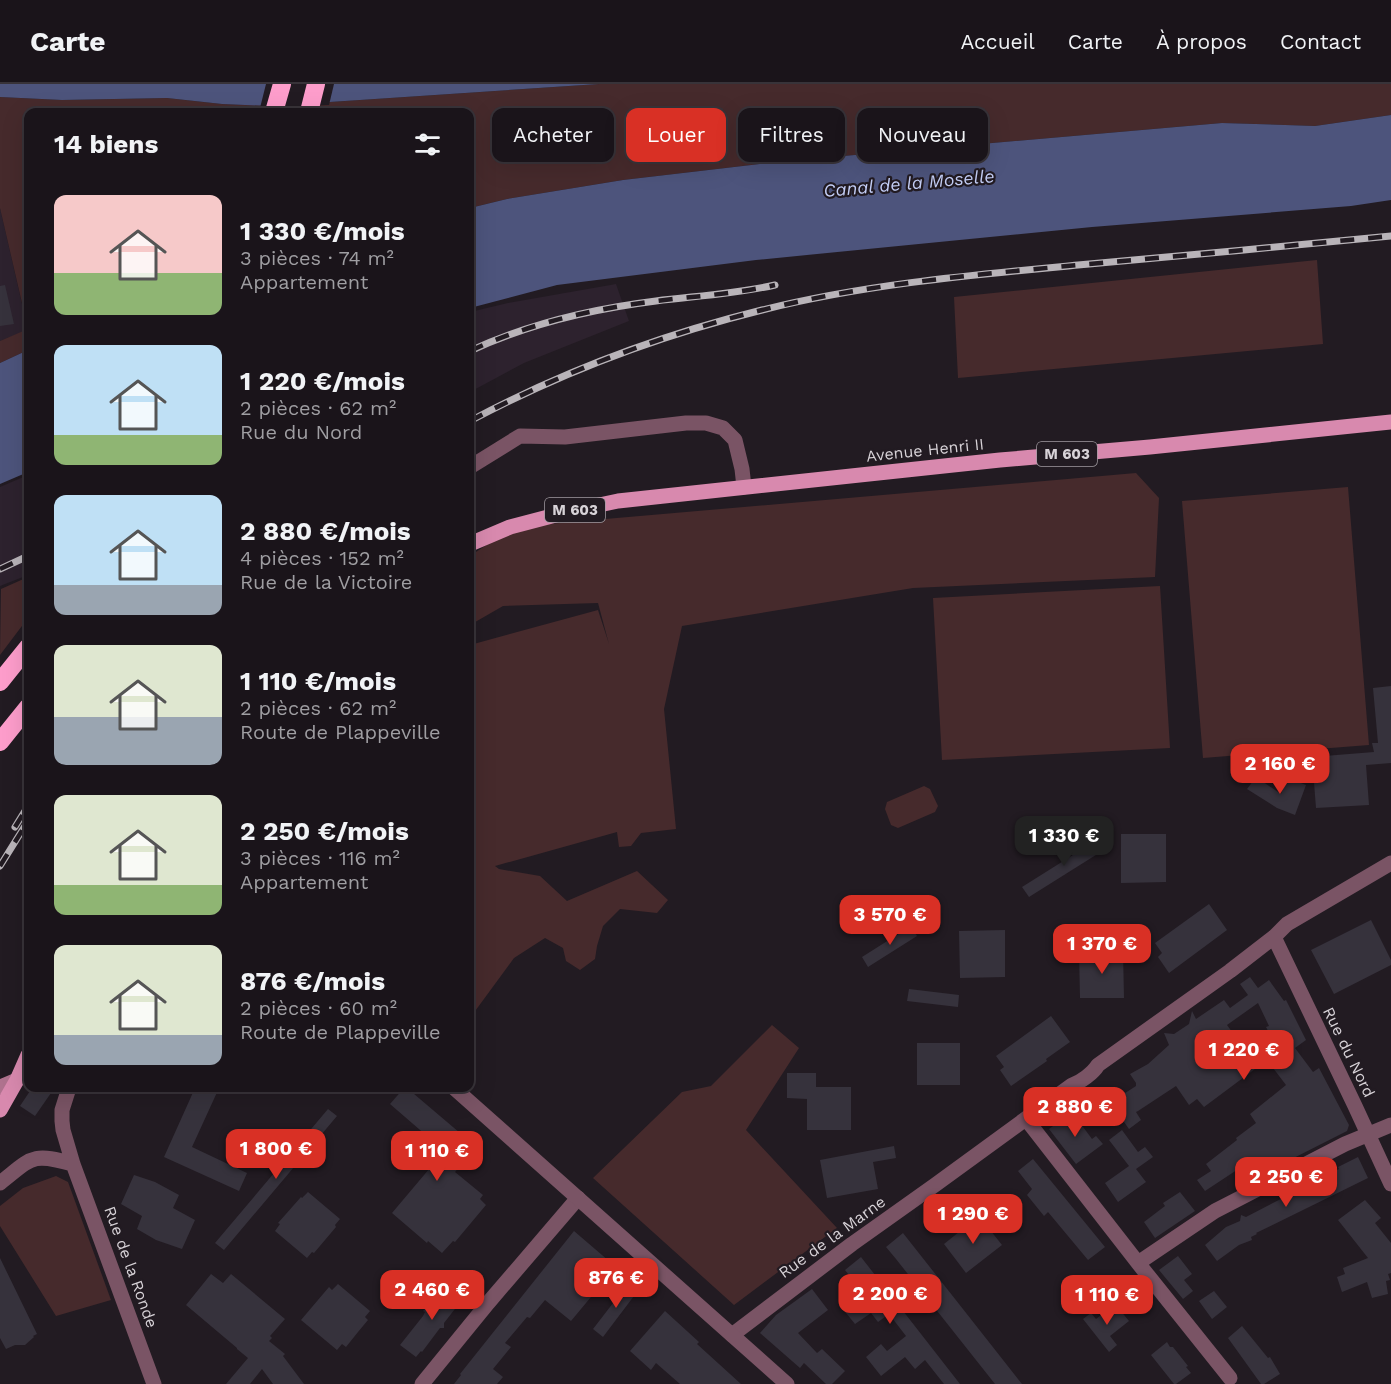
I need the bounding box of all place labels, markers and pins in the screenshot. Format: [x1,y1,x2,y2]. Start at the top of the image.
pin: 2 160 € [1225,744,1335,795]
pin: 1 330 € [1009,816,1119,867]
pin: 3 570 € [835,895,945,946]
pin: 1 370 € [1047,924,1157,975]
pin: 1 220 € [1189,1030,1299,1081]
pin: 2 880 € [1020,1087,1130,1138]
pin: 1 800 € [221,1129,331,1180]
pin: 1 110 € [382,1131,492,1182]
pin: 2 250 € [1231,1157,1341,1208]
pin: 1 290 € [918,1194,1028,1245]
pin: 876 € [574,1258,658,1309]
pin: 2 460 € [377,1270,487,1321]
pin: 2 200 € [835,1274,945,1325]
pin: 1 110 € [1052,1275,1162,1326]

